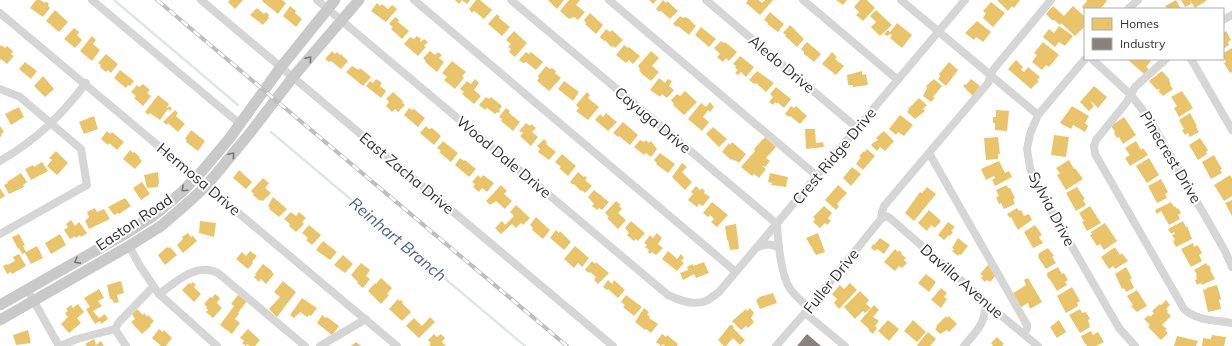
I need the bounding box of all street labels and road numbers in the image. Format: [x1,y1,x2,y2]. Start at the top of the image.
street label: Aledo Drive [745,31,819,97]
street label: Cayuga Drive [611,83,695,157]
street label: Crest Ridge Drive [788,104,880,208]
street label: Pinecrest Drive [1136,108,1206,206]
street label: Wood Dale Drive [453,112,555,202]
street label: East Zacha Drive [356,128,458,218]
street label: Hermosa Drive [153,138,245,220]
street label: Sylvia Drive [1024,169,1080,249]
street label: Easton Road [92,189,176,255]
street label: Davilla Avenue [917,240,1007,322]
street label: Fuller Drive [799,245,863,317]

